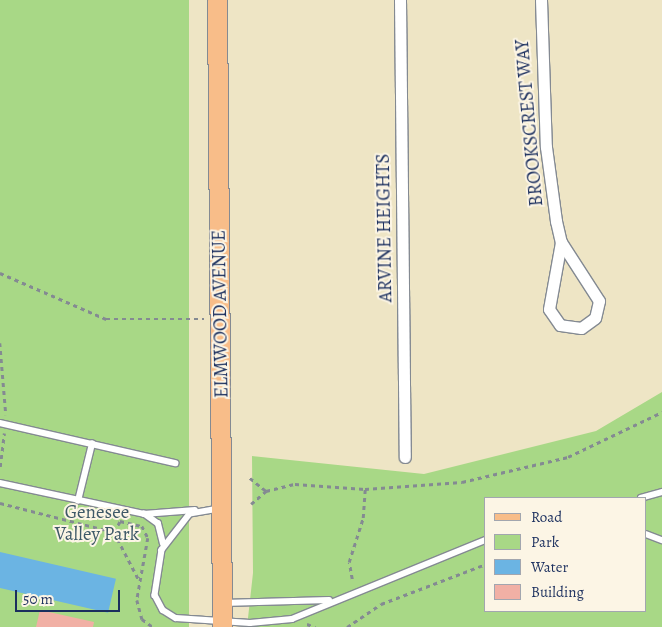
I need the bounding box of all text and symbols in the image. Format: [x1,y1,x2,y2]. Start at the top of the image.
street label: BROOKSCREST WAY [511,39,549,207]
street label: ARVINE HEIGHTS [372,153,398,303]
street label: ELMWOOD AVENUE [208,230,234,398]
legend [484,497,647,612]
park label: Genesee Valley Park [55,502,139,546]
text: Road [531,507,562,527]
text: Park [531,532,559,552]
text: Water [531,557,568,577]
scale bar [18,580,122,612]
text: Building [531,582,584,602]
text: 50 m [23,589,53,609]

